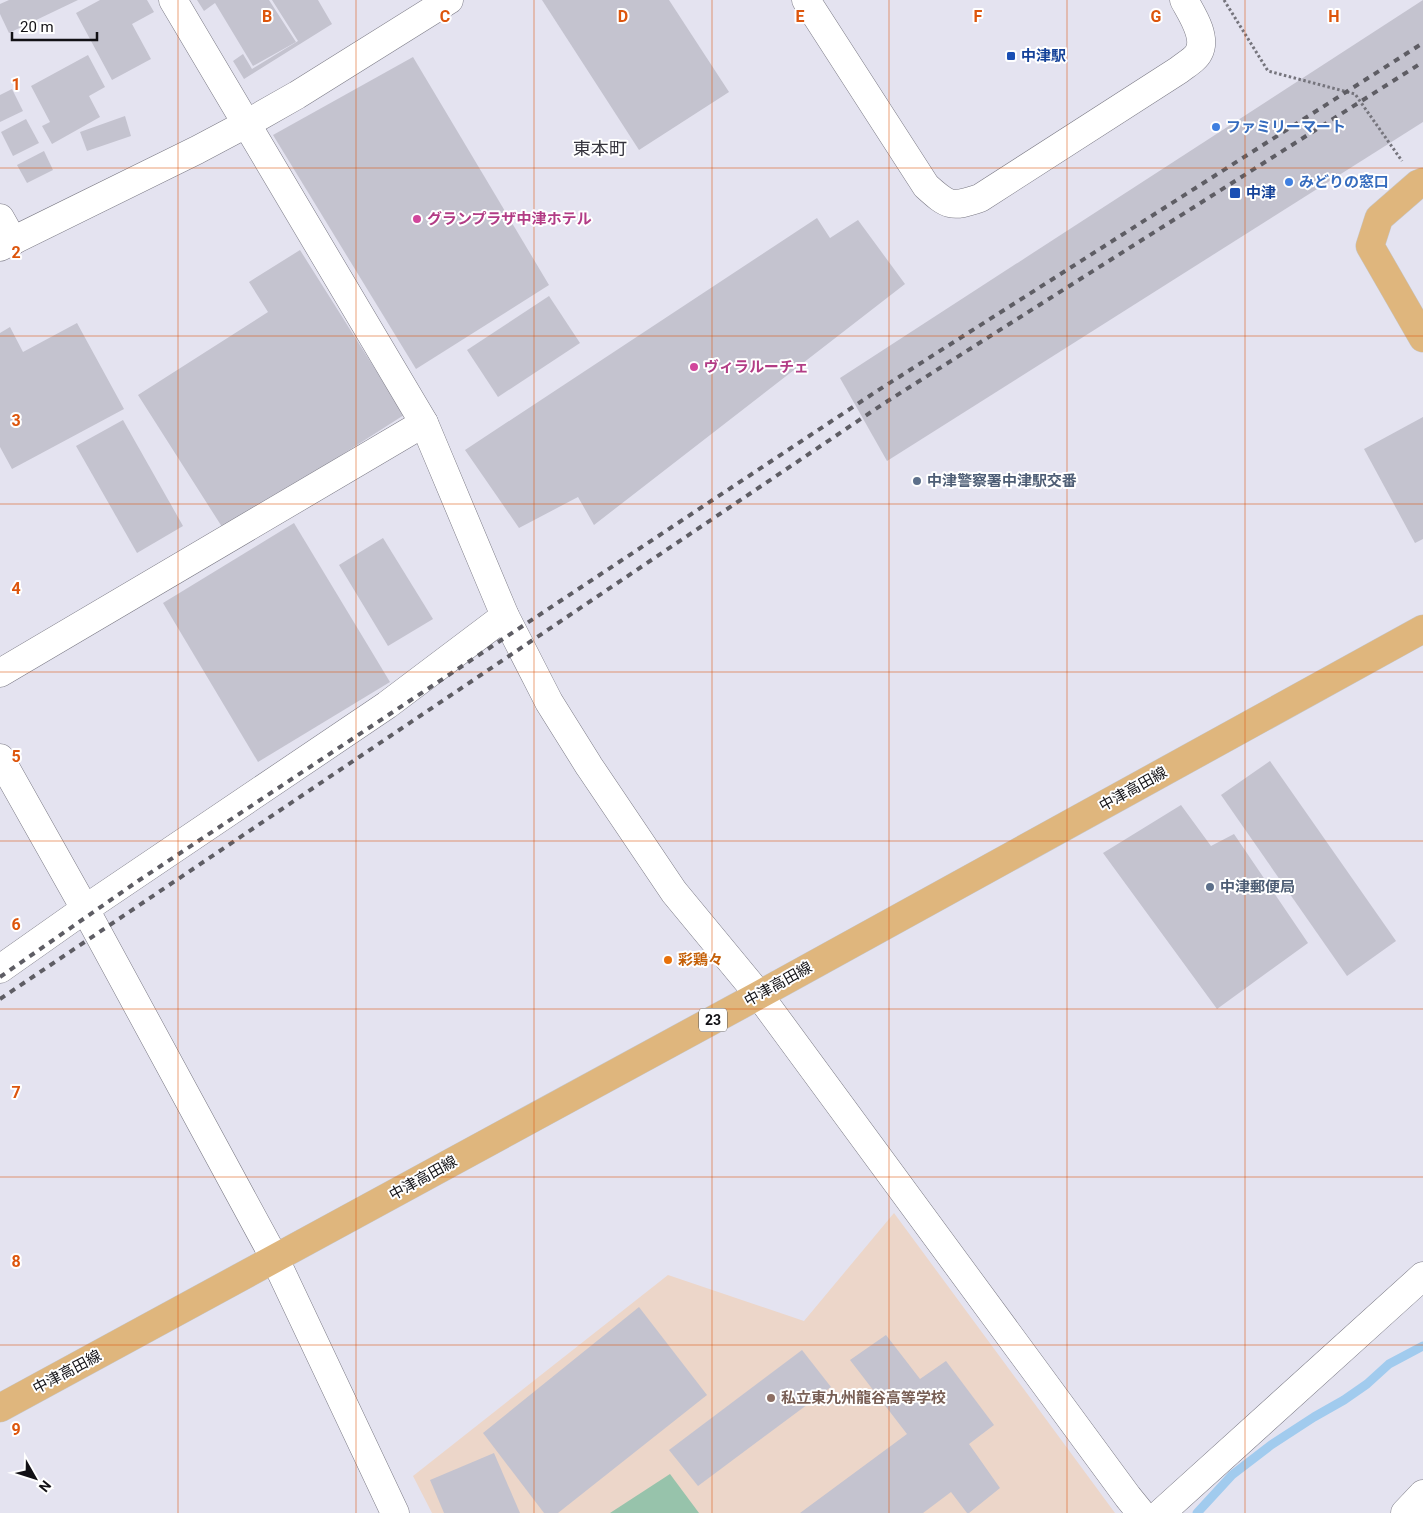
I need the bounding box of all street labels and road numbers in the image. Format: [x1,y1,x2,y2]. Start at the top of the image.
street label: 中津高田線 [1096,763,1170,815]
street label: 中津高田線 [741,958,815,1010]
road number: 23 [699,1008,727,1032]
street label: 中津高田線 [386,1152,460,1204]
street label: 中津高田線 [30,1346,104,1398]

